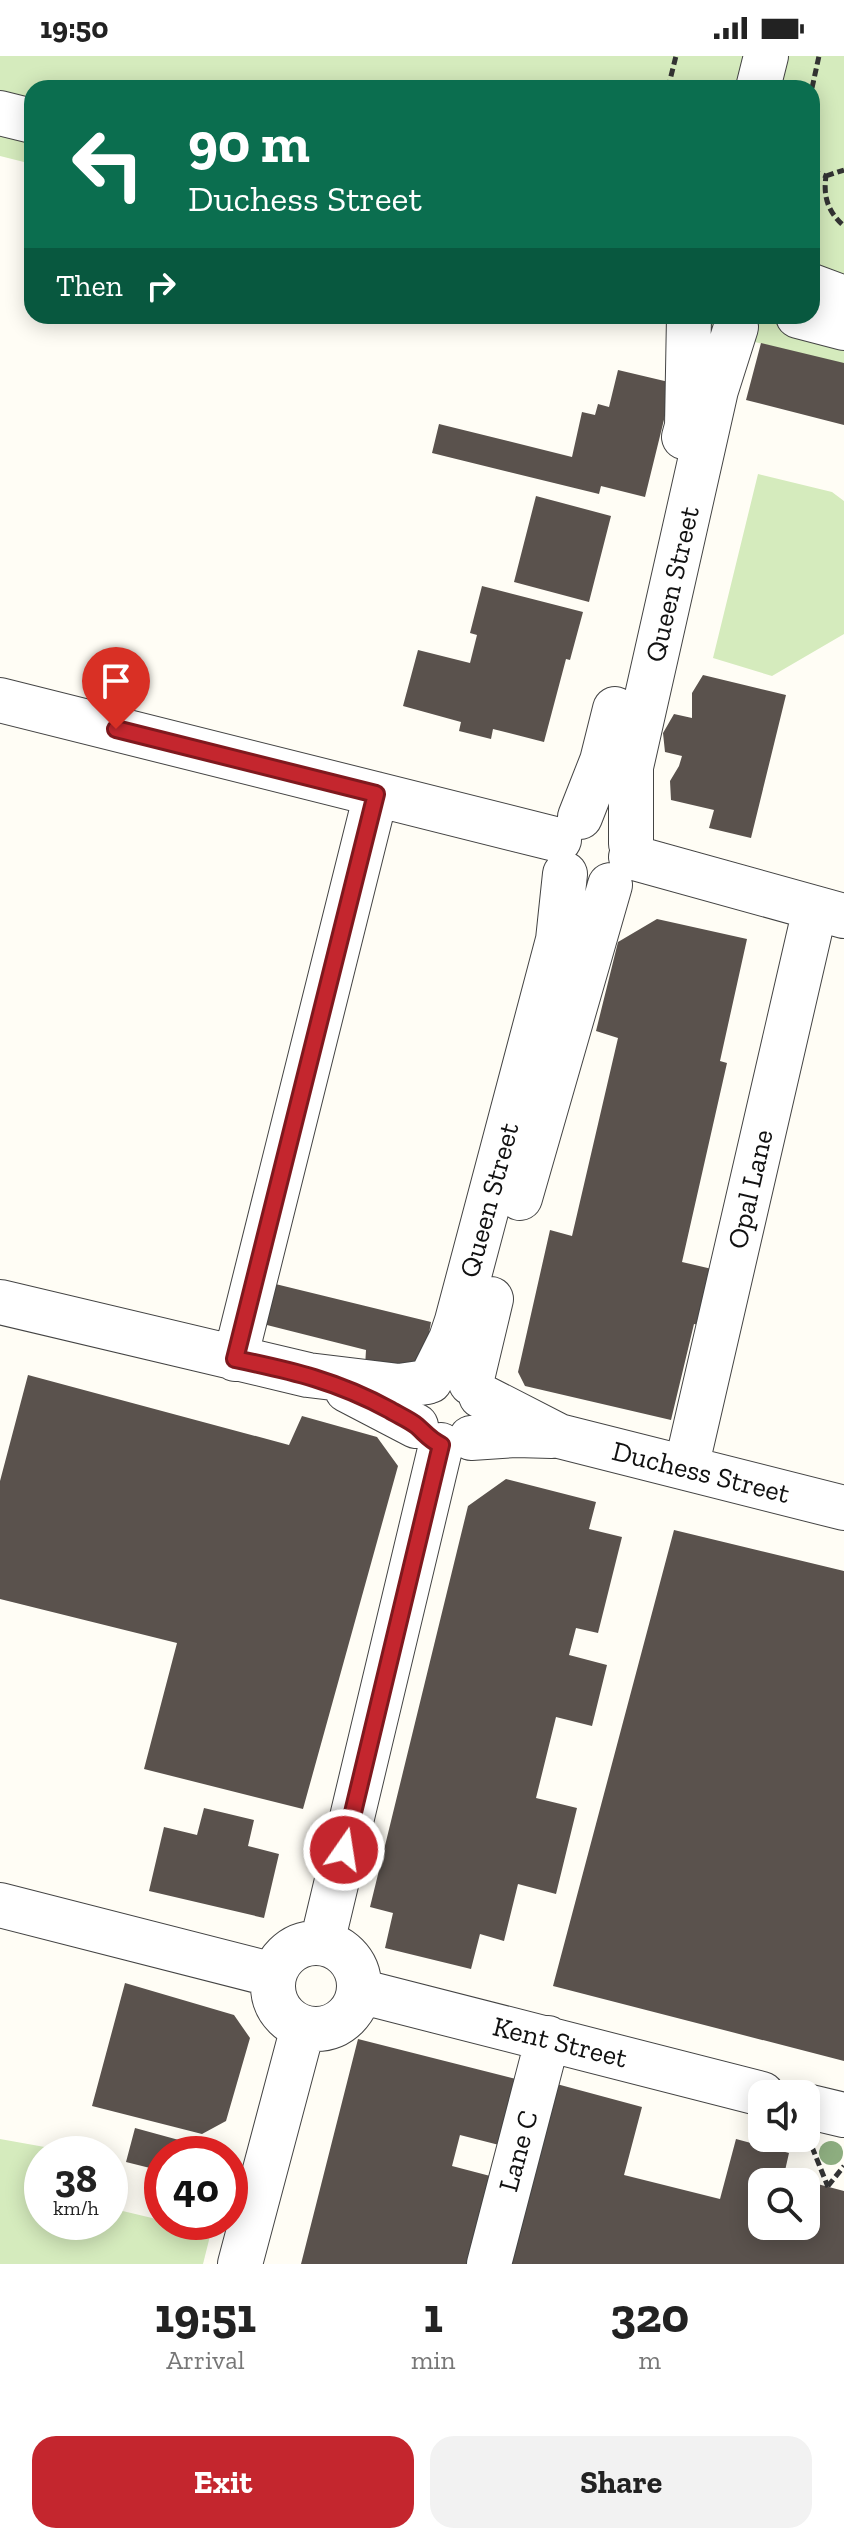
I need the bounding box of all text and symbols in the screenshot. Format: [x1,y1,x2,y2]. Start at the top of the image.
text: 19:50 [40,10,109,46]
text: 90 m [188,109,310,176]
icon: left [56,112,160,216]
text: Duchess Street [188,177,422,220]
icon: right [139,264,183,308]
text: Then [56,268,123,304]
street label: Queen Street [638,502,706,665]
pin [82,647,150,729]
icon: arrive [94,659,138,703]
street label: Queen Street [453,1118,526,1281]
street label: Opal Lane [720,1126,780,1252]
street label: Duchess Street [609,1434,794,1510]
position arrow [302,1808,386,1892]
street label: Kent Street [489,2009,631,2075]
map controls [748,2080,820,2240]
button: sound [748,2080,820,2152]
street label: Lane C [491,2107,545,2195]
speed limit sign: 40 [144,2136,248,2240]
text: 38 [55,2154,97,2202]
button: search [748,2168,820,2240]
text: km/h [53,2196,99,2220]
text: 19:51 [155,2287,256,2344]
text: 1 [423,2287,443,2344]
text: 320 [610,2287,689,2344]
text: Arrival [166,2344,245,2376]
text: min [411,2344,456,2376]
text: m [639,2344,661,2376]
button: Exit [32,2436,414,2528]
button: Share [430,2436,812,2528]

